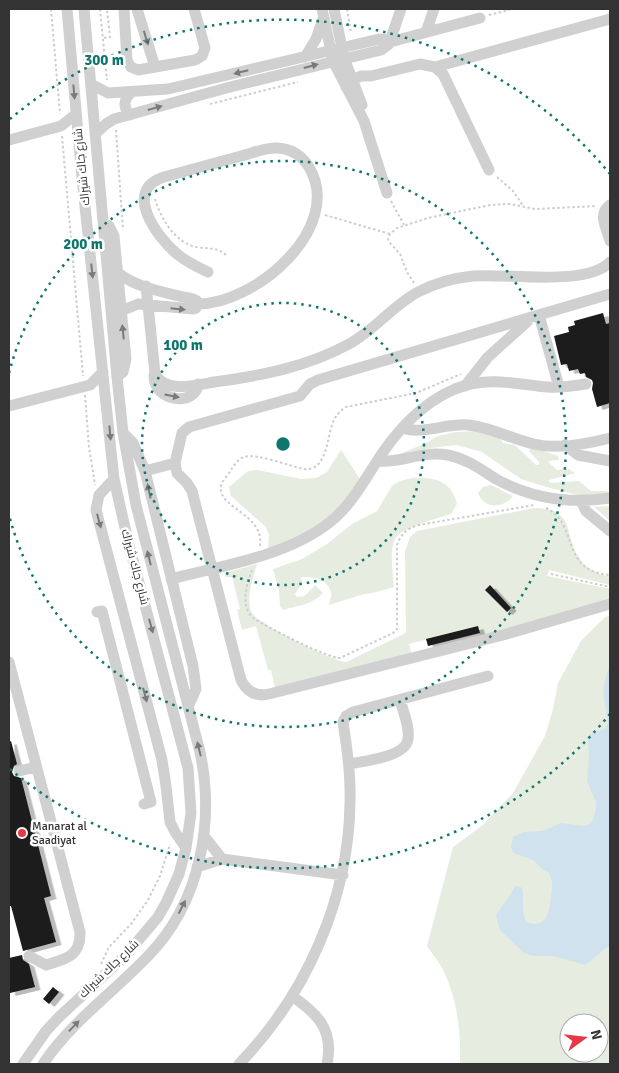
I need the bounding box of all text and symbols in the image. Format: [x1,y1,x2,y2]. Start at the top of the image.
one-way arrow [142,31,150,46]
text: 300 m [84,51,124,69]
one-way arrow [304,62,319,70]
one-way arrow [233,68,248,76]
one-way arrow [71,84,79,100]
one-way arrow [147,104,162,112]
street label: شارع جاك شيراك [70,127,94,206]
text: 200 m [63,235,103,253]
one-way arrow [88,264,96,280]
one-way arrow [170,305,186,313]
one-way arrow [119,324,127,340]
text: 100 m [163,336,203,354]
one-way arrow [165,393,181,401]
one-way arrow [106,425,114,441]
centre of rings [274,435,292,453]
one-way arrow [145,483,153,498]
one-way arrow [95,513,103,528]
street label: شارع جاك شيراك [118,527,152,607]
one-way arrow [145,550,153,565]
one-way arrow [147,618,155,633]
one-way arrow [141,687,149,703]
one-way arrow [195,741,203,756]
place label: Manarat al Saadiyat [32,819,88,848]
marker: Manarat al Saadiyat [16,827,28,839]
one-way arrow [178,900,186,914]
street label: شارع جاك شيراك [76,937,142,1001]
north arrow [559,1013,609,1063]
one-way arrow [68,1020,80,1032]
text: N [587,1028,606,1042]

